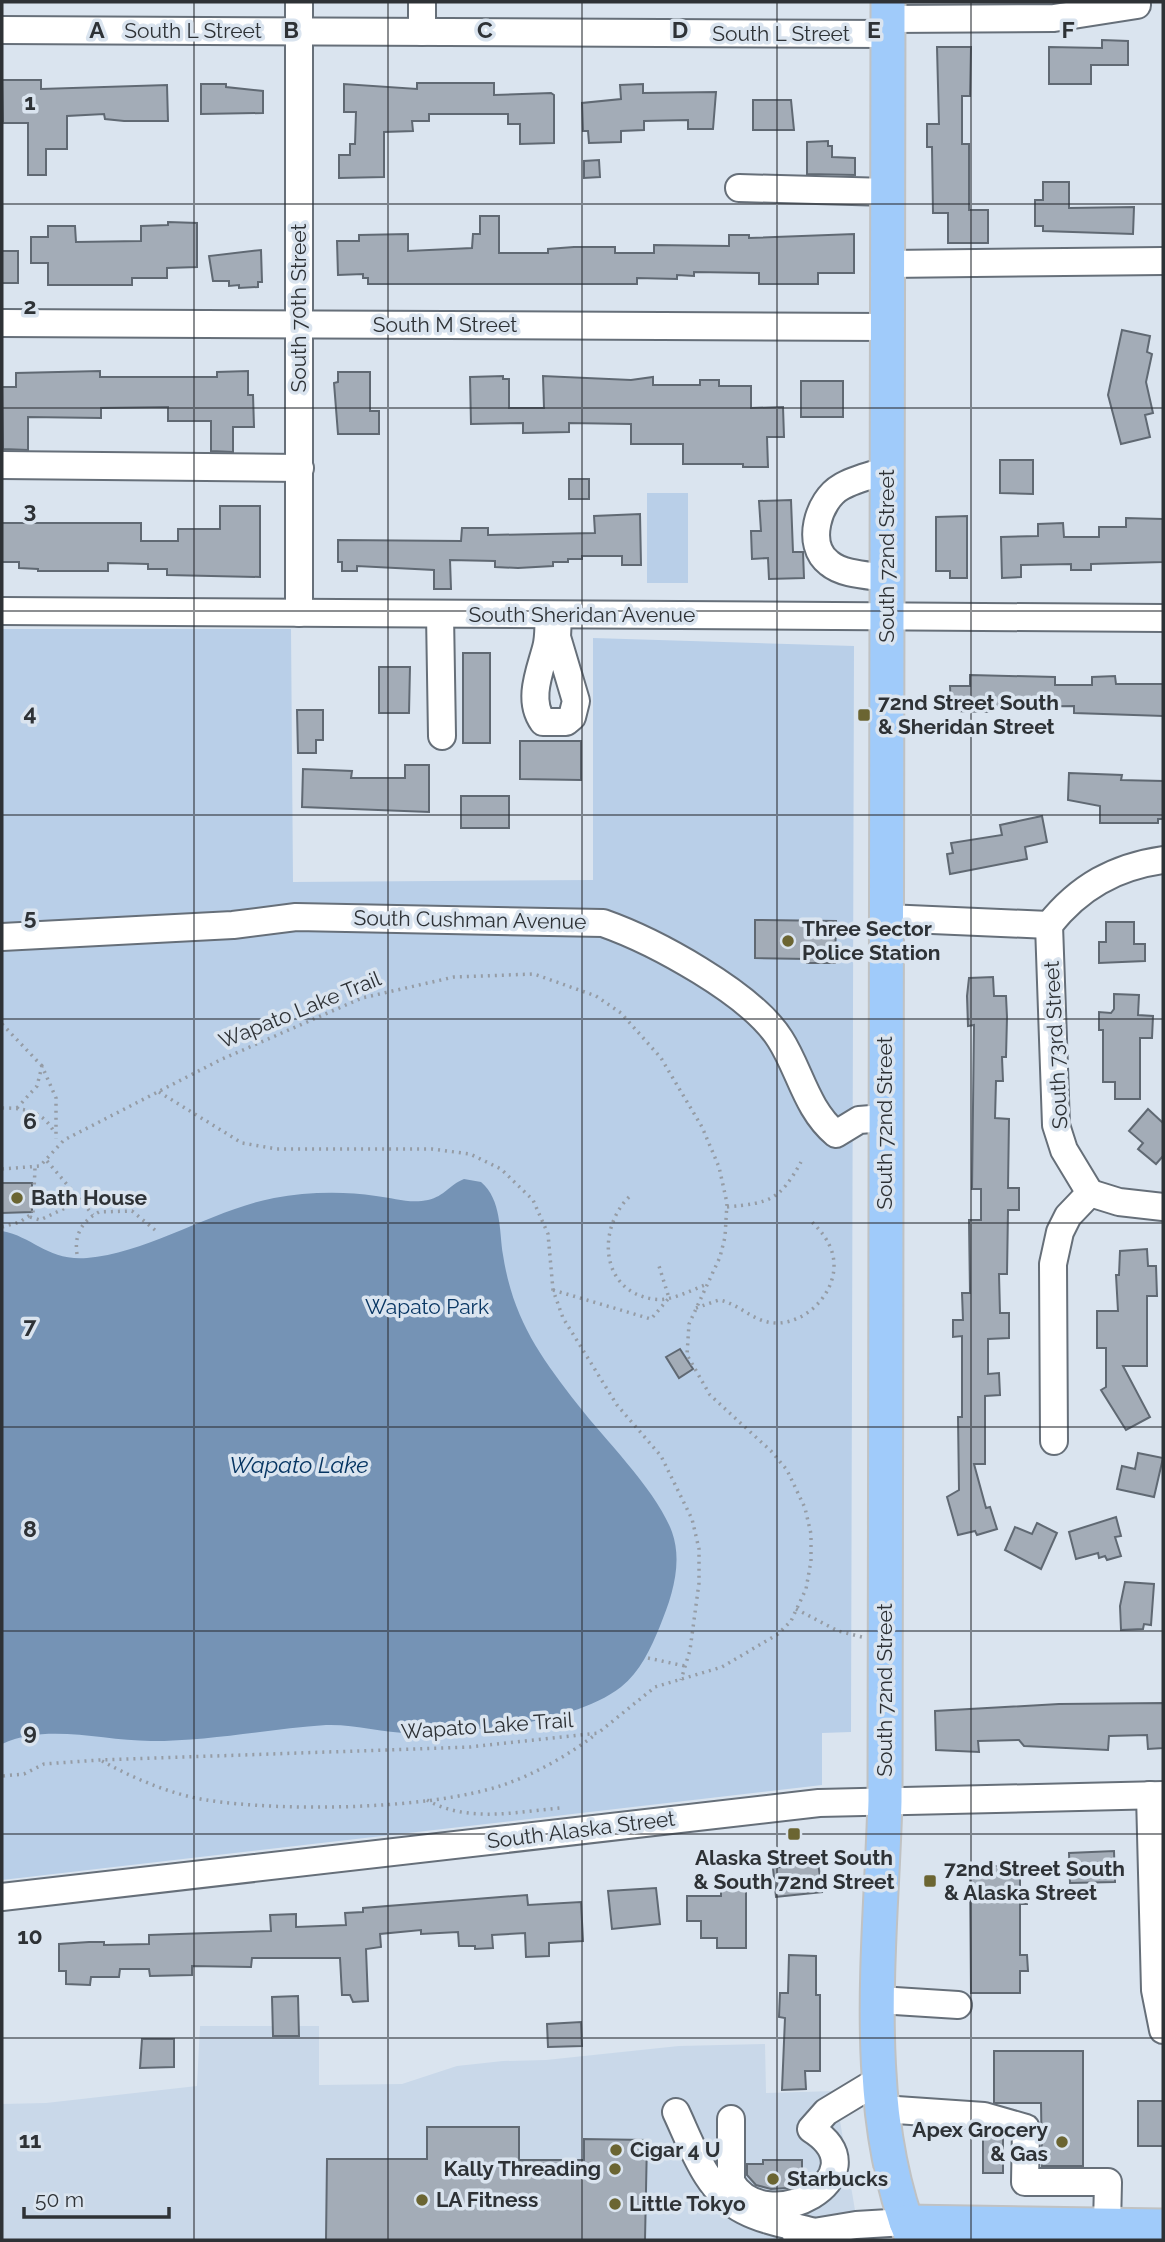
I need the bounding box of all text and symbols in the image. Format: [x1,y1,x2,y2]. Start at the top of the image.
text: A [89,16,105,43]
text: B [283,16,299,43]
text: C [477,16,493,43]
text: D [672,16,688,43]
text: E [867,16,881,43]
text: F [1061,16,1075,43]
street label: South L Street [124,18,262,43]
street label: South L Street [712,21,850,46]
text: 1 [24,88,36,115]
street label: South 70th Street [286,223,311,393]
text: 2 [24,292,36,319]
street label: South M Street [373,312,517,337]
street label: South 72nd Street [874,469,899,643]
text: 3 [24,496,36,523]
street label: South Sheridan Avenue [469,602,695,627]
place label: 72nd Street South & Sheridan Street [878,690,1059,739]
text: 4 [23,699,37,726]
marker: 72nd Street South & Sheridan Street [856,707,872,723]
text: 5 [24,903,37,930]
street label: South Cushman Avenue [353,905,587,934]
place label: Three Sector Police Station [802,916,940,965]
marker: Three Sector Police Station [780,933,796,949]
street label: South 73rd Street [1039,960,1072,1130]
street label: Wapato Lake Trail [215,966,385,1053]
street label: South 72nd Street [872,1036,897,1210]
text: 6 [23,1107,37,1134]
place label: Bath House [31,1185,148,1210]
marker: Bath House [9,1190,25,1206]
park label: Wapato Park [365,1294,489,1319]
text: 7 [24,1311,37,1338]
water label: Wapato Lake [229,1451,369,1478]
text: 8 [23,1515,37,1542]
street label: South 72nd Street [872,1603,897,1777]
street label: Wapato Lake Trail [400,1707,574,1744]
text: 9 [23,1718,37,1745]
street label: South Alaska Street [485,1806,676,1853]
marker: Alaska Street South & South 72nd Street [786,1826,802,1842]
place label: Alaska Street South & South 72nd Street [694,1845,895,1894]
place label: 72nd Street South & Alaska Street [944,1856,1125,1905]
marker: 72nd Street South & Alaska Street [922,1873,938,1889]
text: 10 [17,1922,43,1949]
place label: Apex Grocery & Gas [912,2117,1048,2166]
text: 11 [19,2126,41,2153]
marker: Apex Grocery & Gas [1054,2134,1070,2150]
place label: Cigar 4 U [630,2137,721,2162]
marker: Cigar 4 U [608,2142,624,2158]
place label: Kally Threading [444,2156,601,2181]
marker: Kally Threading [607,2161,623,2177]
place label: Starbucks [787,2166,888,2191]
marker: Starbucks [765,2171,781,2187]
scale bar [24,2176,170,2220]
text: 50 m [35,2187,84,2212]
place label: LA Fitness [436,2187,538,2212]
place label: Little Tokyo [629,2191,746,2216]
marker: LA Fitness [414,2192,430,2208]
marker: Little Tokyo [607,2196,623,2212]

